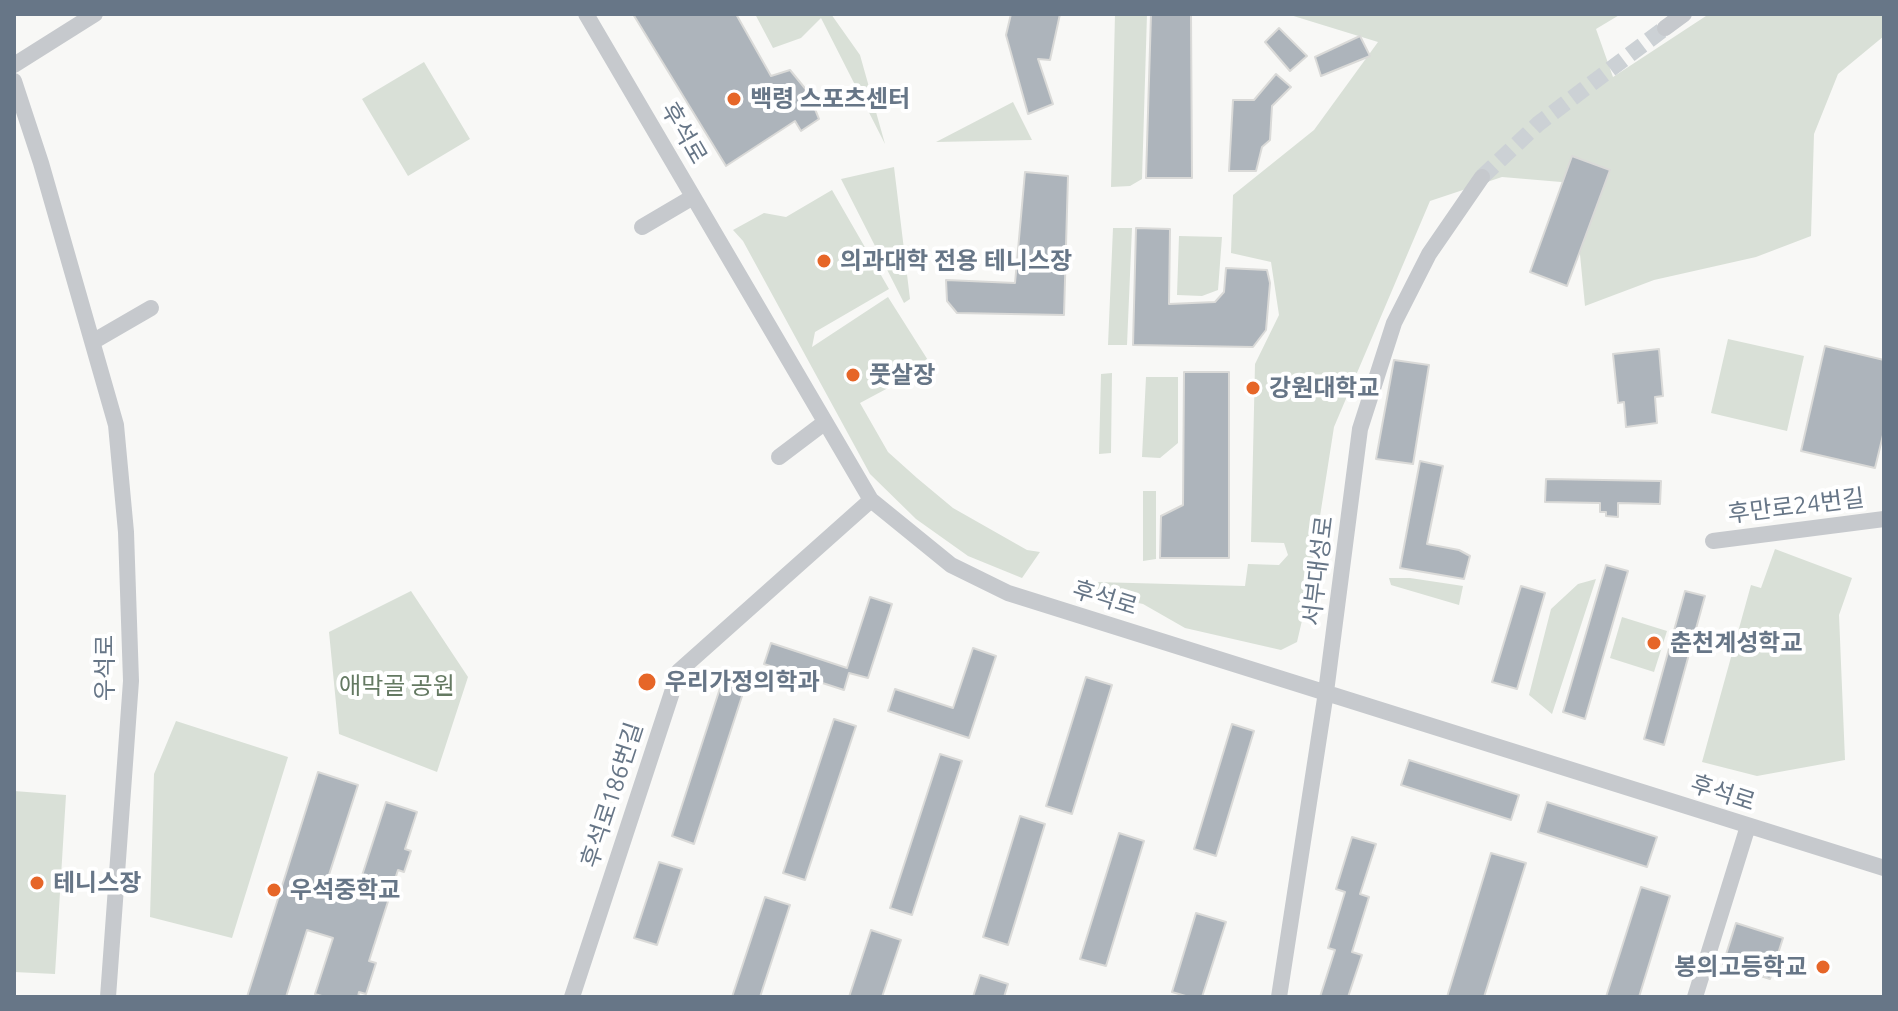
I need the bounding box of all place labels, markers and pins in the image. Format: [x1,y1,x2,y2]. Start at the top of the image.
place label: 백령 스포츠센터 [750,85,910,113]
marker: 백령 스포츠센터 [725,90,743,108]
place label: 의과대학 전용 테니스장 [840,247,1072,275]
marker: 의과대학 전용 테니스장 [815,252,833,270]
place label: 풋살장 [869,361,935,389]
marker: 풋살장 [844,366,862,384]
place label: 강원대학교 [1269,374,1379,402]
marker: 강원대학교 [1244,379,1262,397]
place label: 춘천계성학교 [1670,629,1802,657]
marker: 춘천계성학교 [1645,634,1663,652]
place label: 우리가정의학과 [665,668,820,696]
marker: 우리가정의학과 [636,671,658,693]
place label: 테니스장 [53,869,141,897]
marker: 테니스장 [28,874,46,892]
place label: 우석중학교 [290,876,400,904]
marker: 우석중학교 [265,881,283,899]
place label: 봉의고등학교 [1675,953,1807,981]
marker: 봉의고등학교 [1814,958,1832,976]

